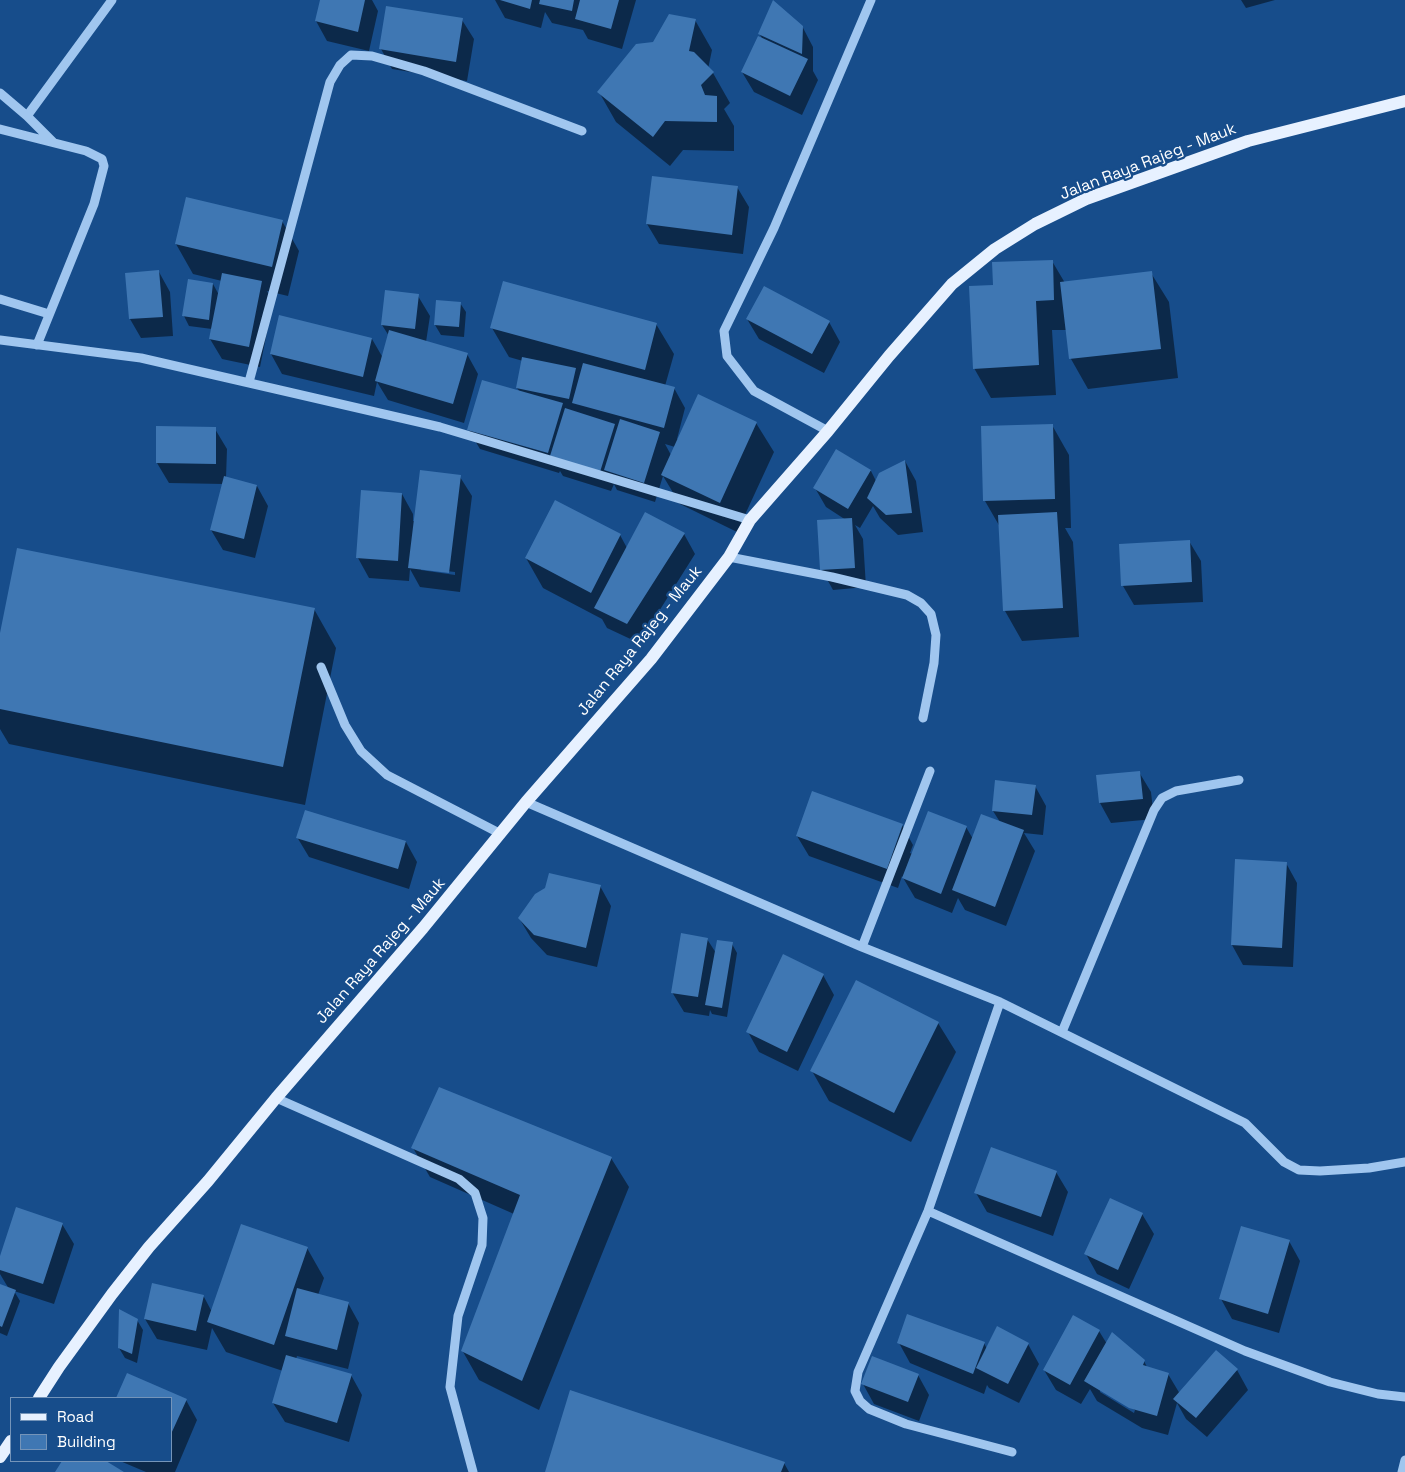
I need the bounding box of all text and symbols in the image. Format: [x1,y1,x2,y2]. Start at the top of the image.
street label: Jalan Raya Rajeg - Mauk [1057,119,1239,205]
street label: Jalan Raya Rajeg - Mauk [574,562,706,720]
street label: Jalan Raya Rajeg - Mauk [312,874,450,1028]
legend [10,1397,172,1462]
text: Road [57,1407,94,1426]
text: Building [57,1432,116,1451]

